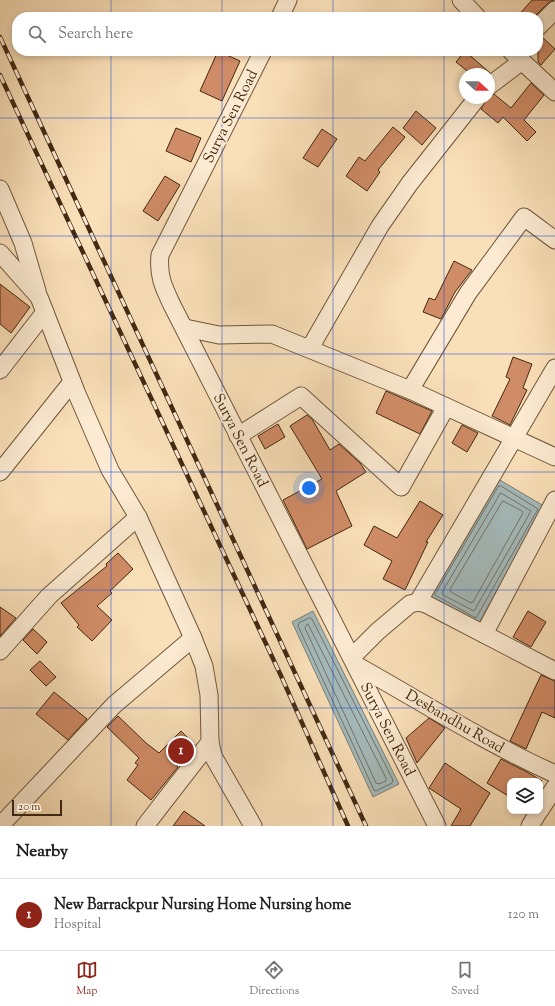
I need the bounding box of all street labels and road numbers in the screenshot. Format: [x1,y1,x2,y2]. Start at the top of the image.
street label: Surya Sen Road [199,66,264,167]
street label: Surya Sen Road [207,390,273,492]
street label: Surya Sen Road [354,679,420,781]
street label: Desbandhu Road [401,685,508,759]

